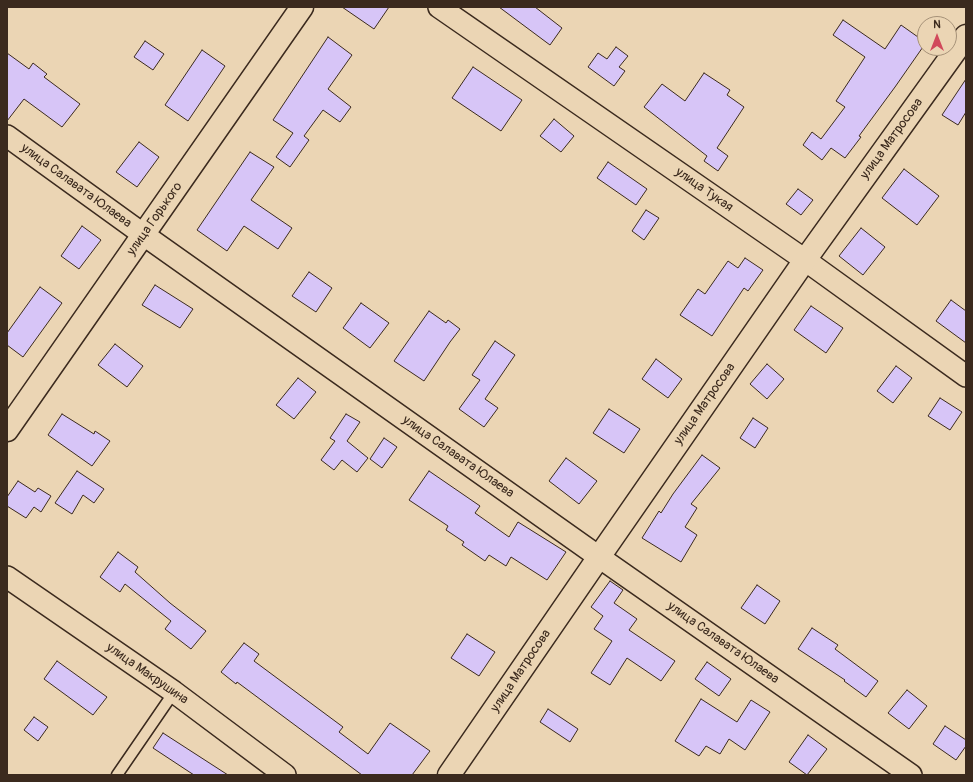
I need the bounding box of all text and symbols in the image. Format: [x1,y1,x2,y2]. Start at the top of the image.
north arrow [917,16,957,56]
text: N [933,18,941,31]
street label: улица Матросова [857,95,927,183]
street label: улица Салавата Юлаева [18,141,134,231]
street label: улица Тукая [672,164,736,216]
street label: улица Горького [124,179,186,259]
street label: улица Матросова [671,360,739,448]
street label: улица Салавата Юлаева [399,413,517,501]
street label: улица Салавата Юлаева [664,599,782,687]
street label: улица Матросова [488,627,554,715]
street label: улица Макрушина [103,640,191,708]

